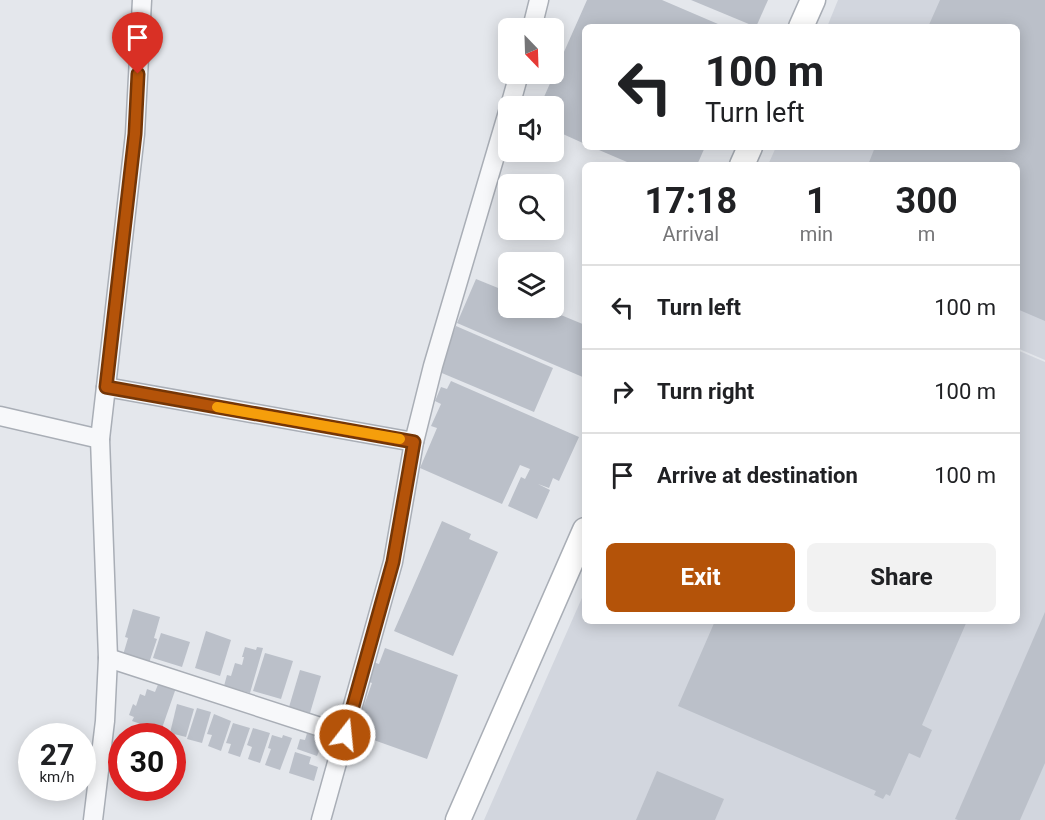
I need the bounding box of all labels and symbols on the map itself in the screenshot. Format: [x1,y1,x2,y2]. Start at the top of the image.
pin [112,12,163,74]
north arrow [498,18,564,84]
position arrow [313,703,377,767]
speed limit sign: 30 [108,723,186,801]

